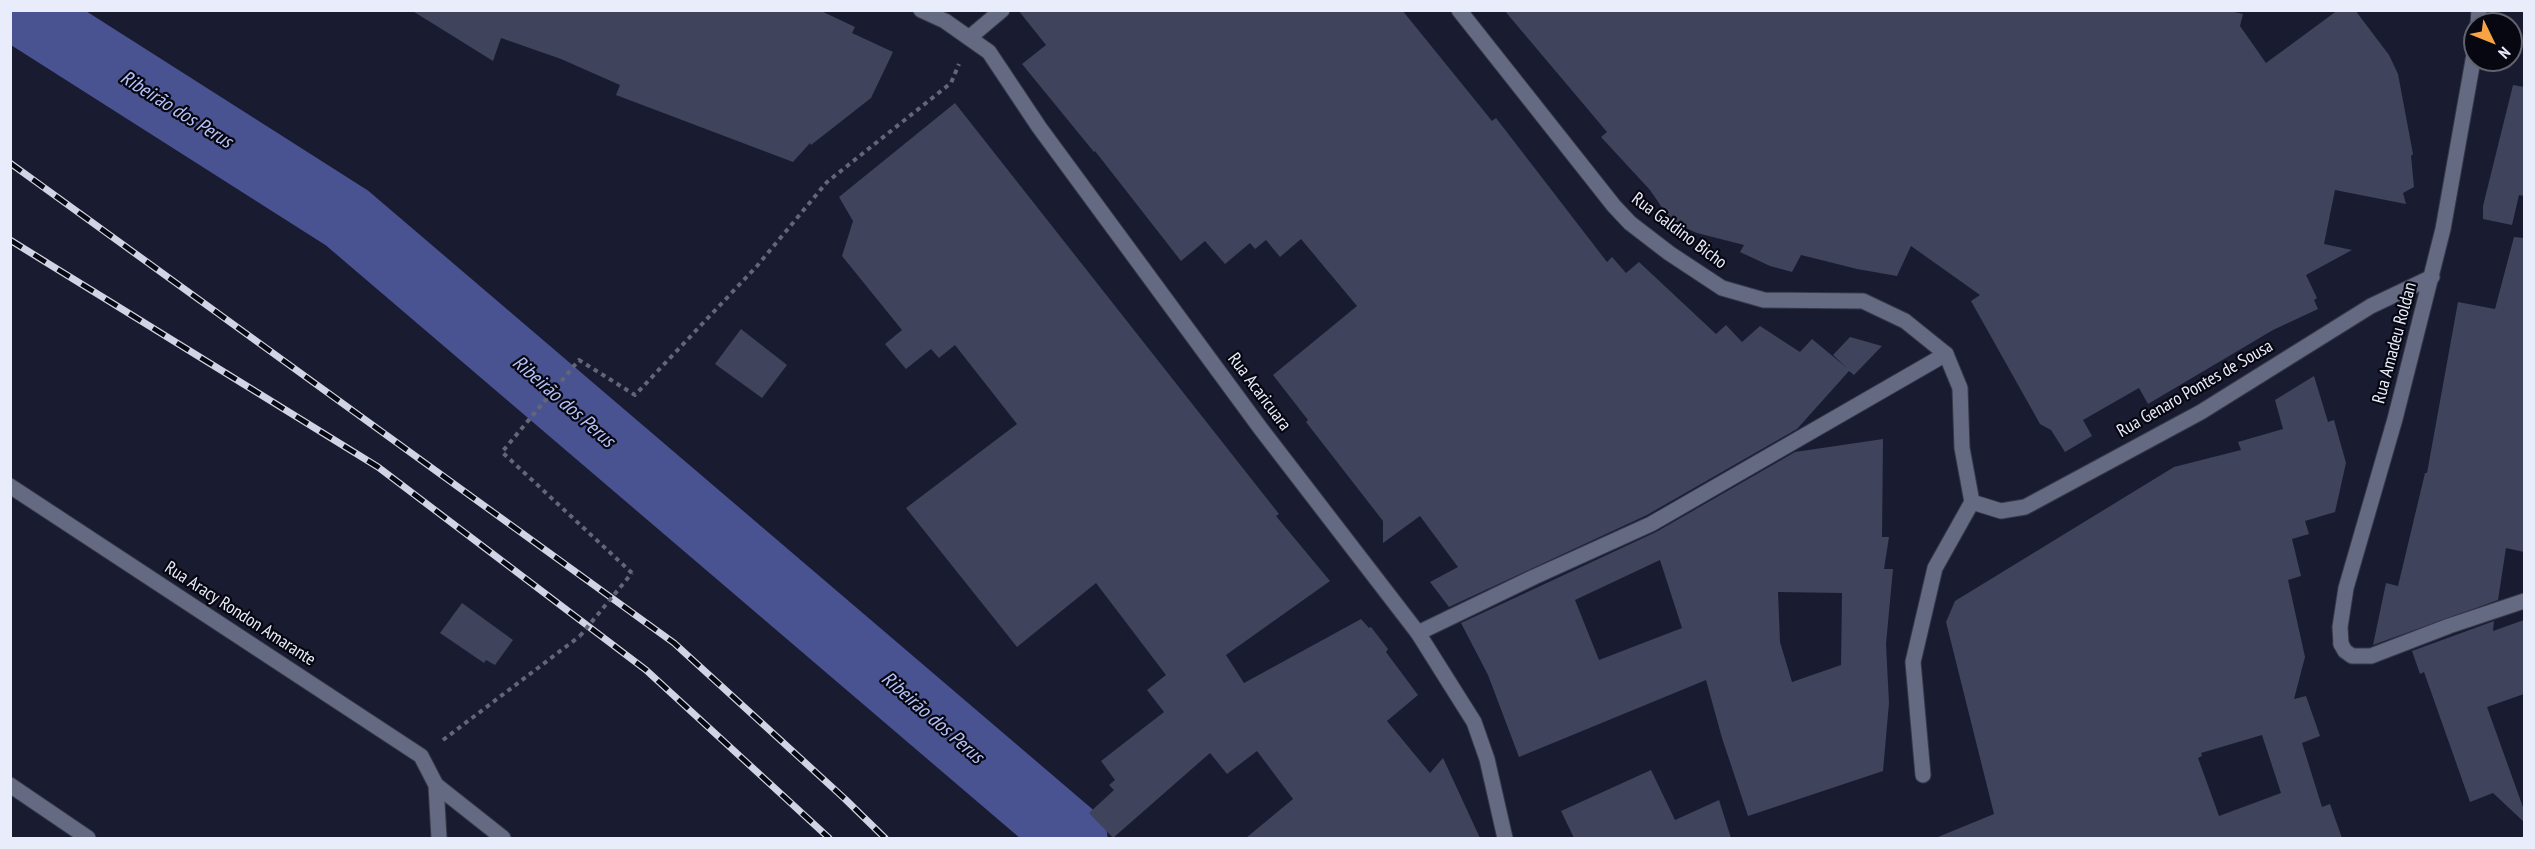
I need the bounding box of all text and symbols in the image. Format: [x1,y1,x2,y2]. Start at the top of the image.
north arrow [2463,12,2523,72]
text: N [2494,43,2515,63]
water label: Ribeirão dos Perus [116,66,236,154]
street label: Rua Galdino Bicho [1627,188,1731,274]
street label: Rua Amadeu Roldan [2368,280,2422,406]
street label: Rua Genaro Pontes de Sousa [2113,336,2277,442]
street label: Rua Acaricuara [1223,349,1295,435]
water label: Ribeirão dos Perus [507,351,619,453]
street label: Rua Aracy Rondon Amarante [161,557,319,671]
water label: Ribeirão dos Perus [876,667,988,769]

